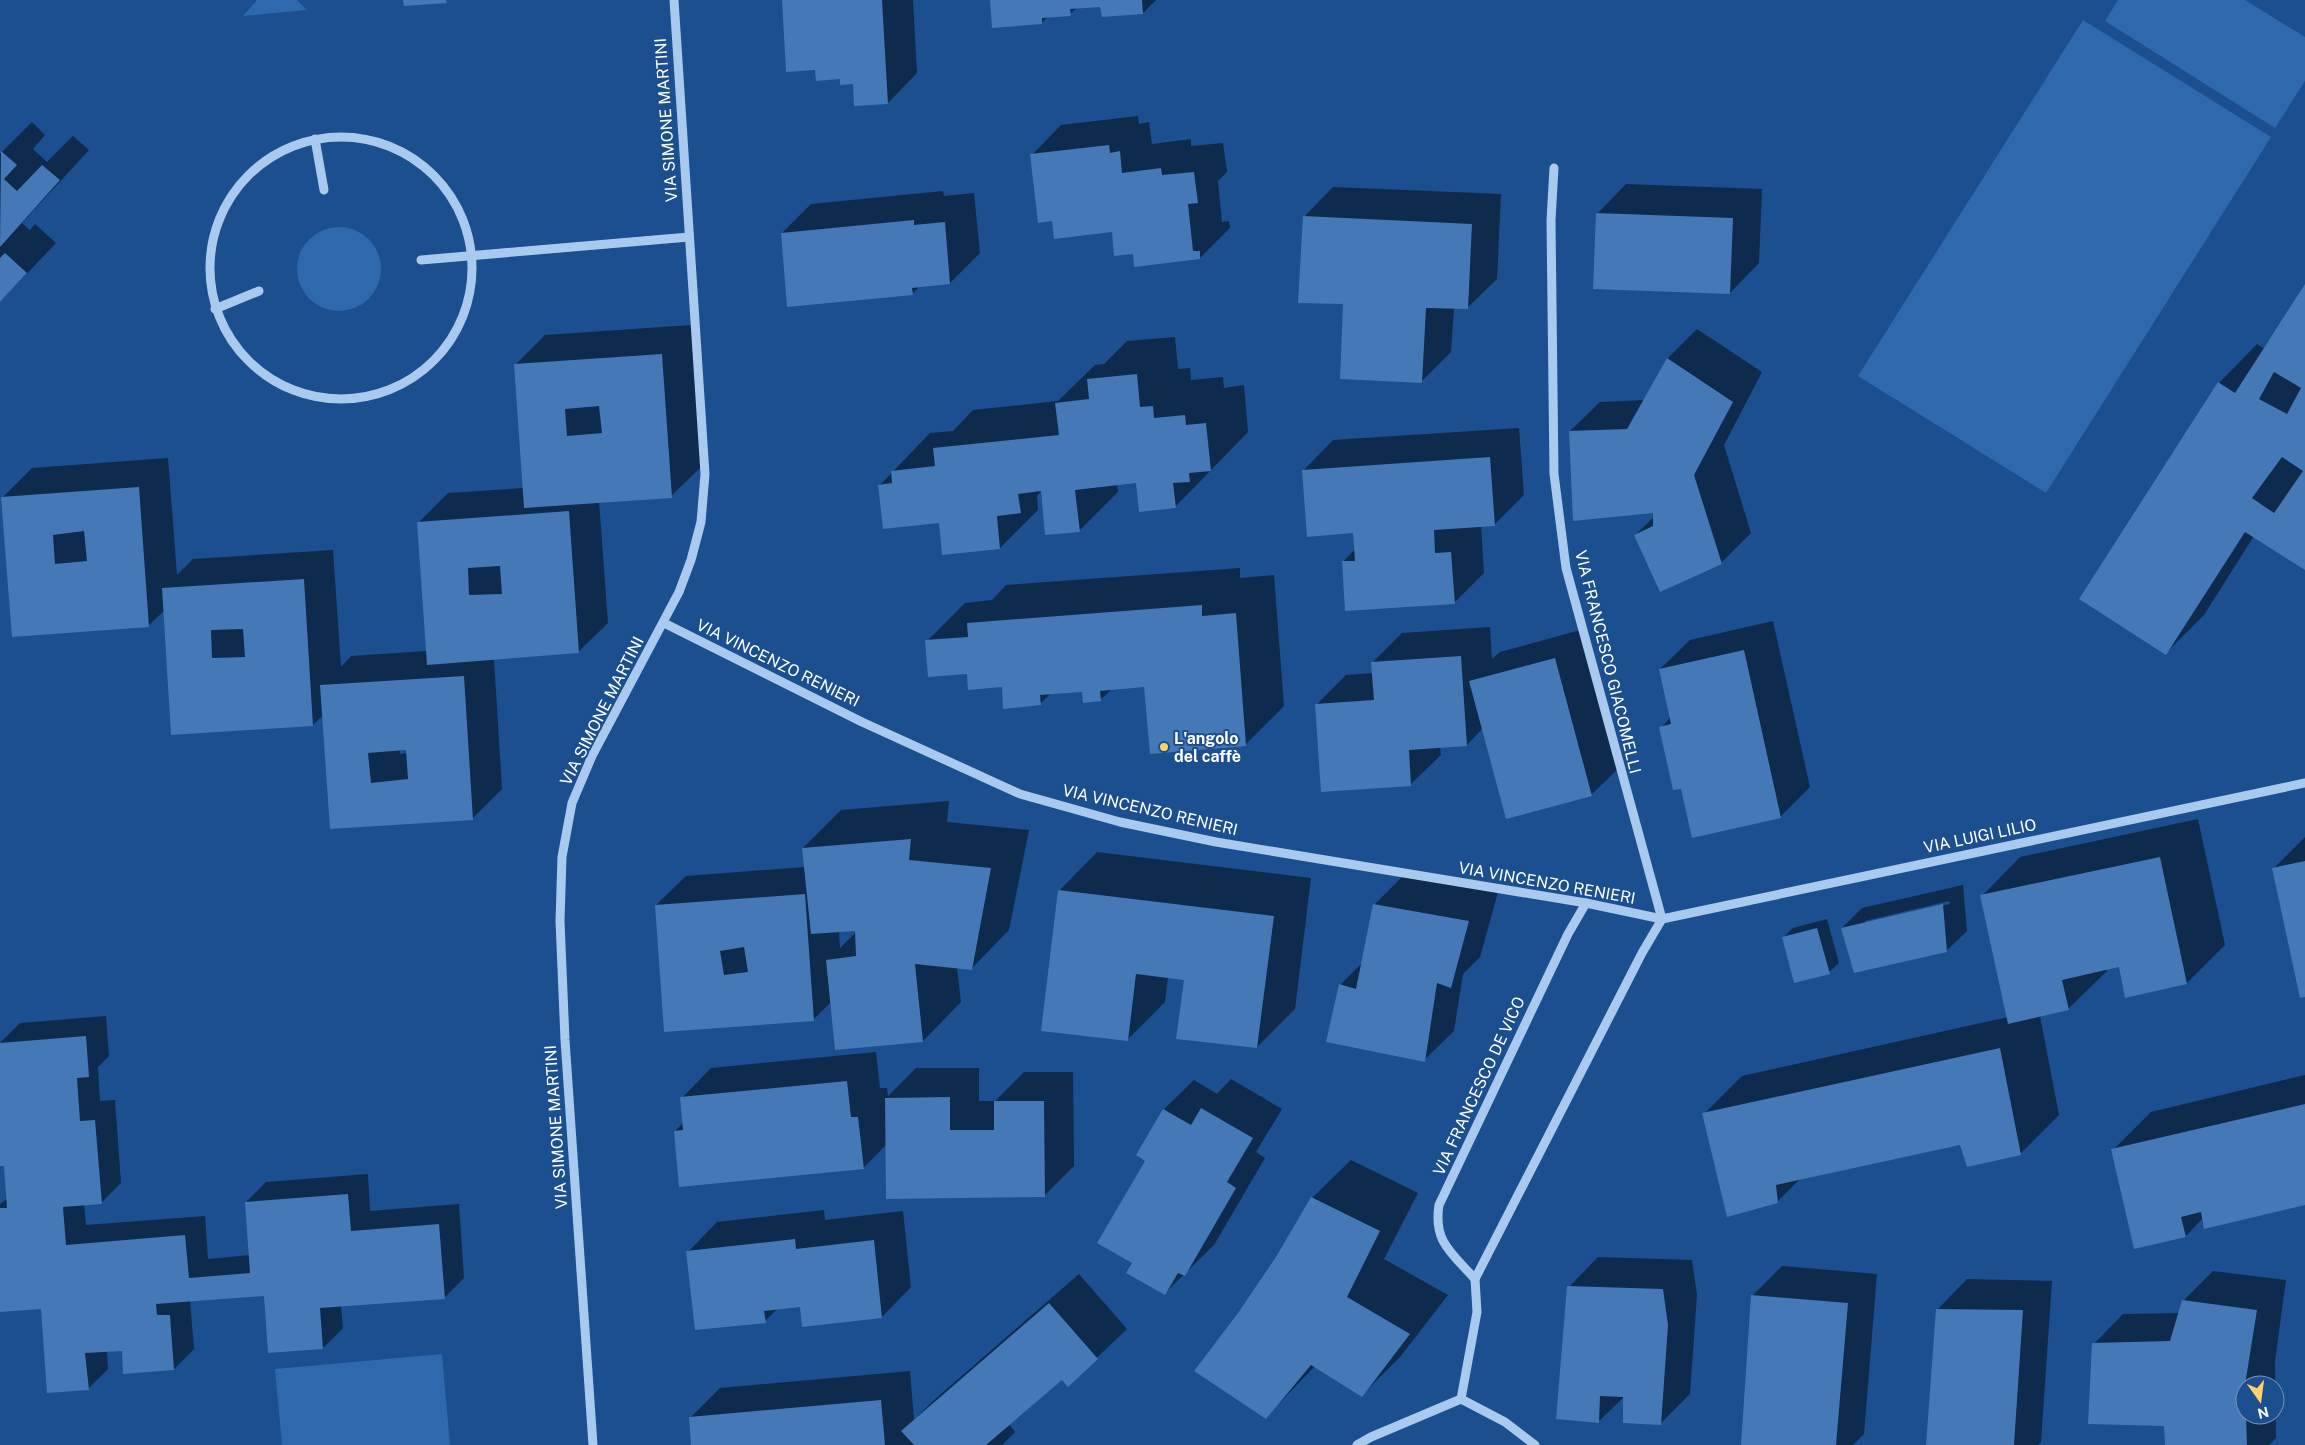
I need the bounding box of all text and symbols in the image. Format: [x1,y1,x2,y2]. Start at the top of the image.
street label: VIA SIMONE MARTINI [651,37,681,203]
street label: VIA FRANCESCO GIACOMELLI [1571,548,1645,776]
street label: VIA VINCENZO RENIERI [693,615,863,711]
street label: VIA SIMONE MARTINI [556,633,648,789]
place label: L'angolo del caffè [1174,729,1241,766]
marker: L'angolo del caffè [1158,741,1170,753]
street label: VIA VINCENZO RENIERI [1061,781,1239,839]
street label: VIA LUIGI LILIO [1922,815,2038,857]
street label: VIA VINCENZO RENIERI [1457,858,1637,908]
street label: VIA FRANCESCO DE VICO [1429,994,1529,1178]
street label: VIA SIMONE MARTINI [541,1044,571,1210]
north arrow [2235,1375,2285,1425]
text: N [2256,1404,2270,1422]

